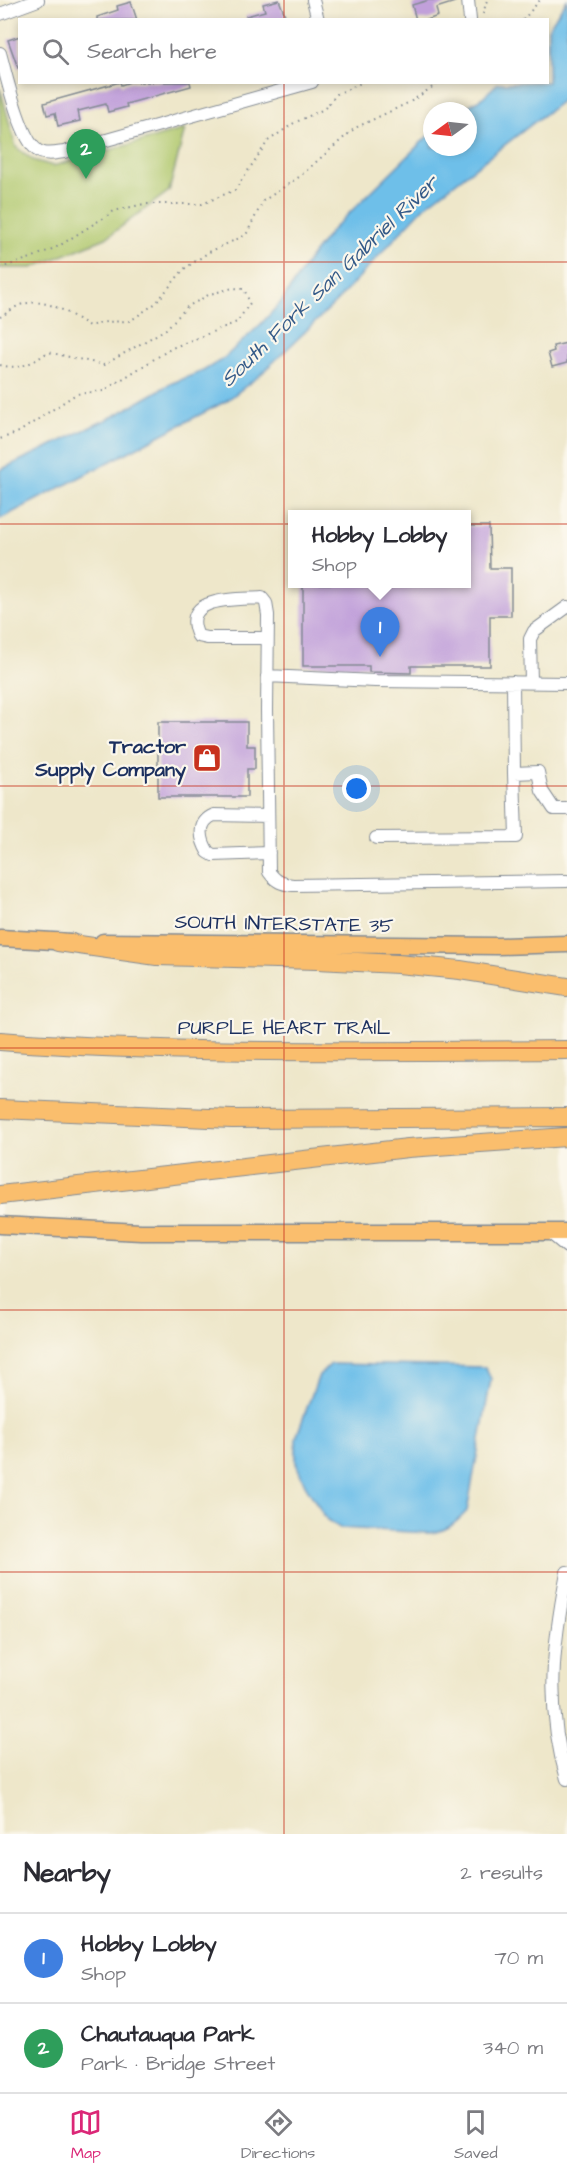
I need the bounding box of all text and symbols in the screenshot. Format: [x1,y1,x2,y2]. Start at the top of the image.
search box [18,18,549,84]
icon: search [39,35,72,68]
text: Search here [87,36,217,67]
north arrow [423,102,477,156]
pin: 2 [66,130,106,179]
water label: South Fork San Gabriel River [214,168,446,393]
popup [288,510,471,588]
text: Hobby Lobby [312,520,447,551]
text: Shop [312,551,357,579]
pin: 1 [360,608,400,657]
place label: Tractor Supply Company [34,733,187,785]
shop icon: Tractor Supply Company [191,742,223,774]
your location [342,774,371,803]
street label: SOUTH INTERSTATE 35 [174,908,394,940]
street label: PURPLE HEART TRAIL [178,1014,390,1042]
text: Nearby [24,1855,111,1891]
text: 2 results [460,1859,543,1887]
text: Hobby Lobby [81,1929,217,1960]
text: 1 [42,1944,45,1972]
text: 70 m [495,1944,543,1972]
text: Shop [81,1960,126,1988]
text: Chautauqua Park [81,2019,254,2050]
text: 2 [38,2034,49,2062]
text: 340 m [483,2034,543,2062]
text: Park · Bridge Street [81,2050,275,2078]
tab: Map [69,2106,102,2164]
tab: Directions [241,2106,315,2164]
tab: Saved [454,2106,498,2164]

